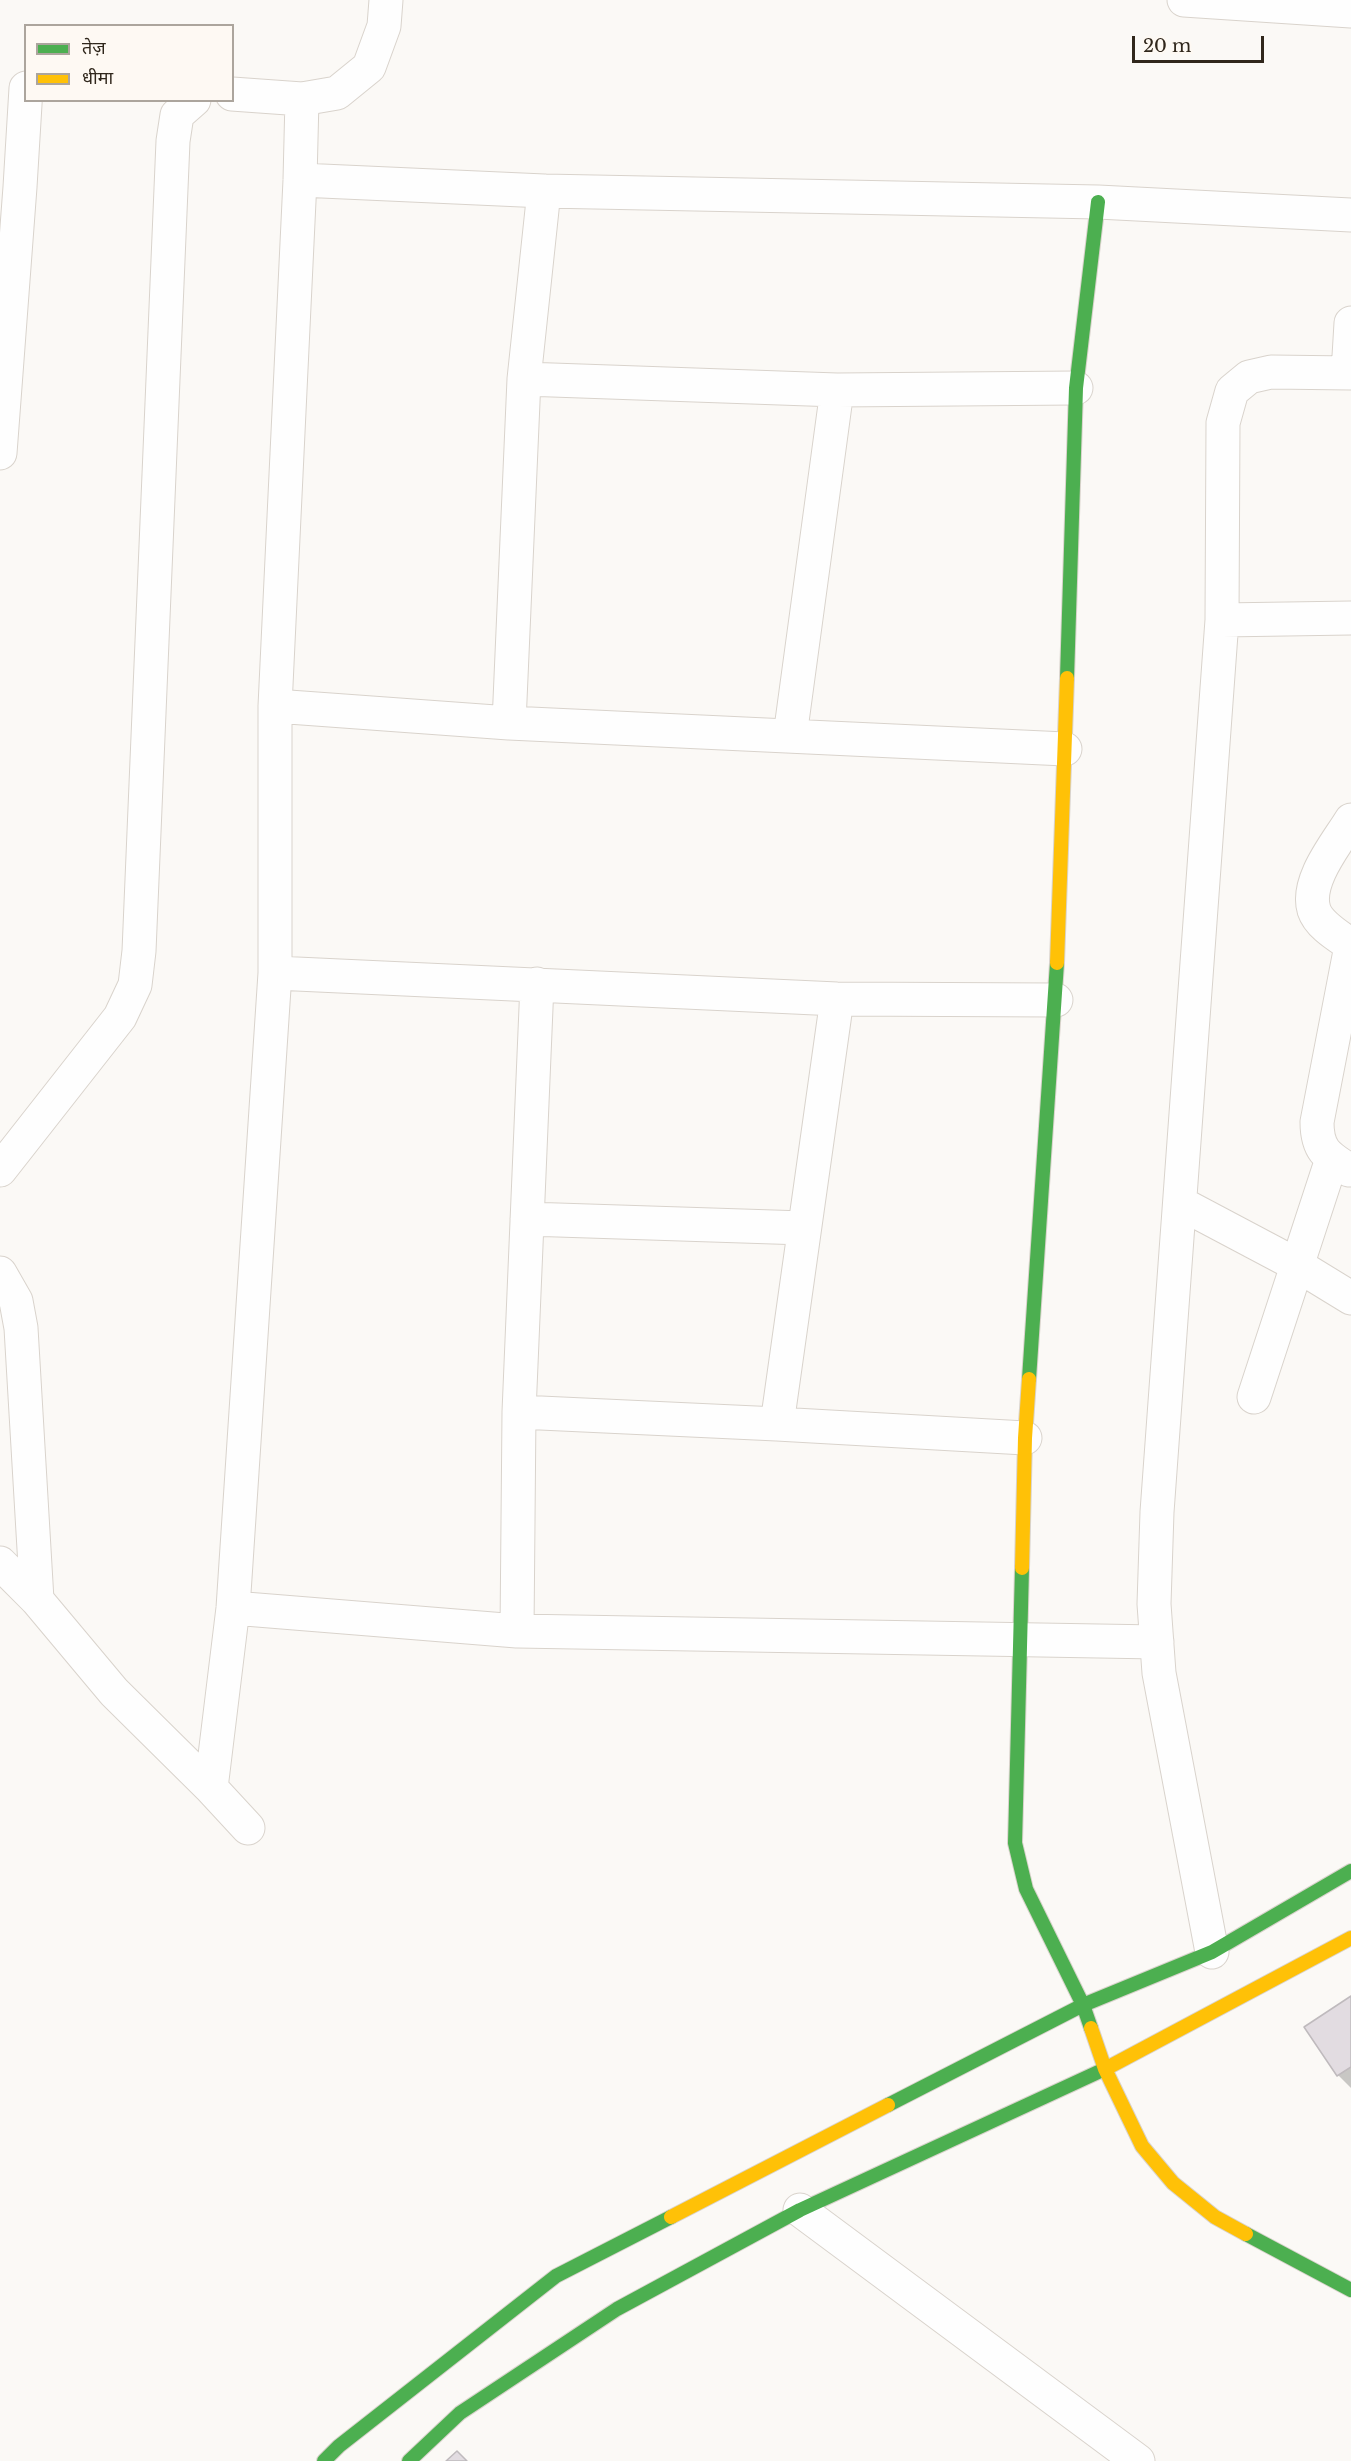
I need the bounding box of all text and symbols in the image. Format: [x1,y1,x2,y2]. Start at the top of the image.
legend [24,24,234,102]
scale bar [1135,24,1267,62]
text: 20 m [1143,35,1191,57]
text: तेज़ [82,37,106,59]
text: धीमा [82,67,113,89]

